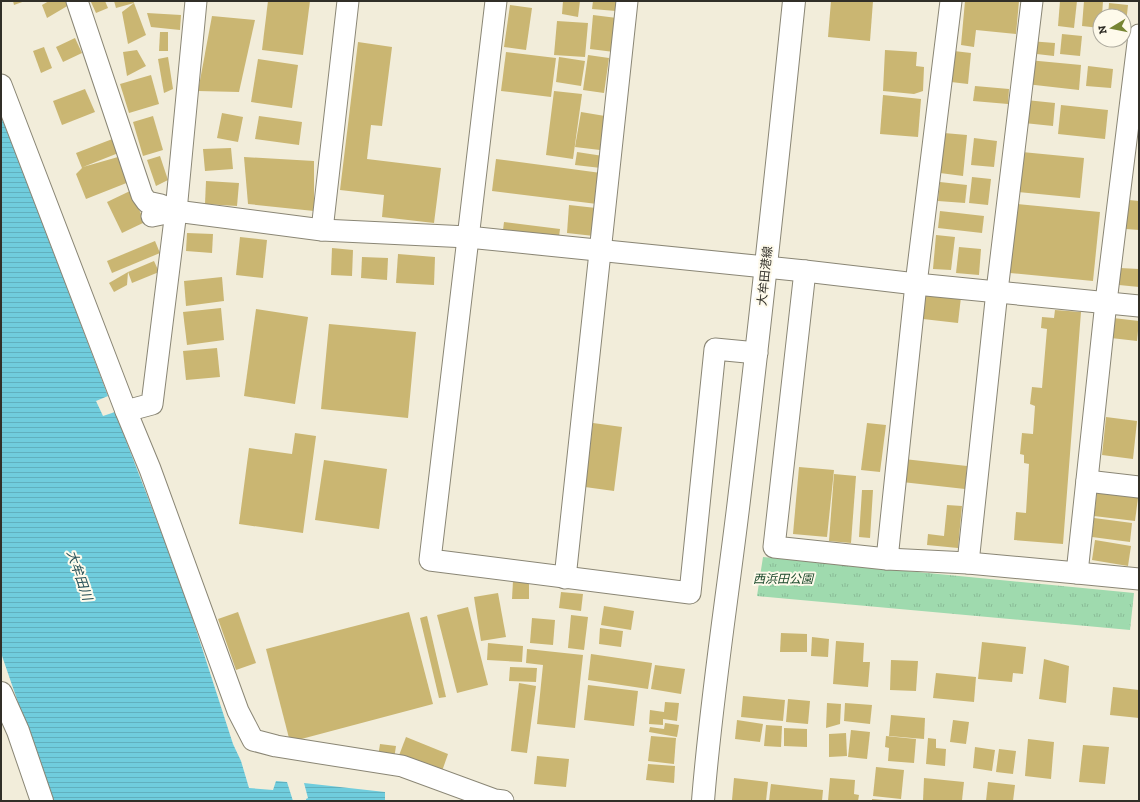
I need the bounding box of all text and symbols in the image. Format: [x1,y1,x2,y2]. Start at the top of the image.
north arrow [1092,8,1132,48]
text: N [1095,24,1110,35]
street label: 大牟田港線 [755,245,775,307]
water label: 大牟田川 [64,548,96,604]
park label: 西浜田公園 [753,572,815,586]

